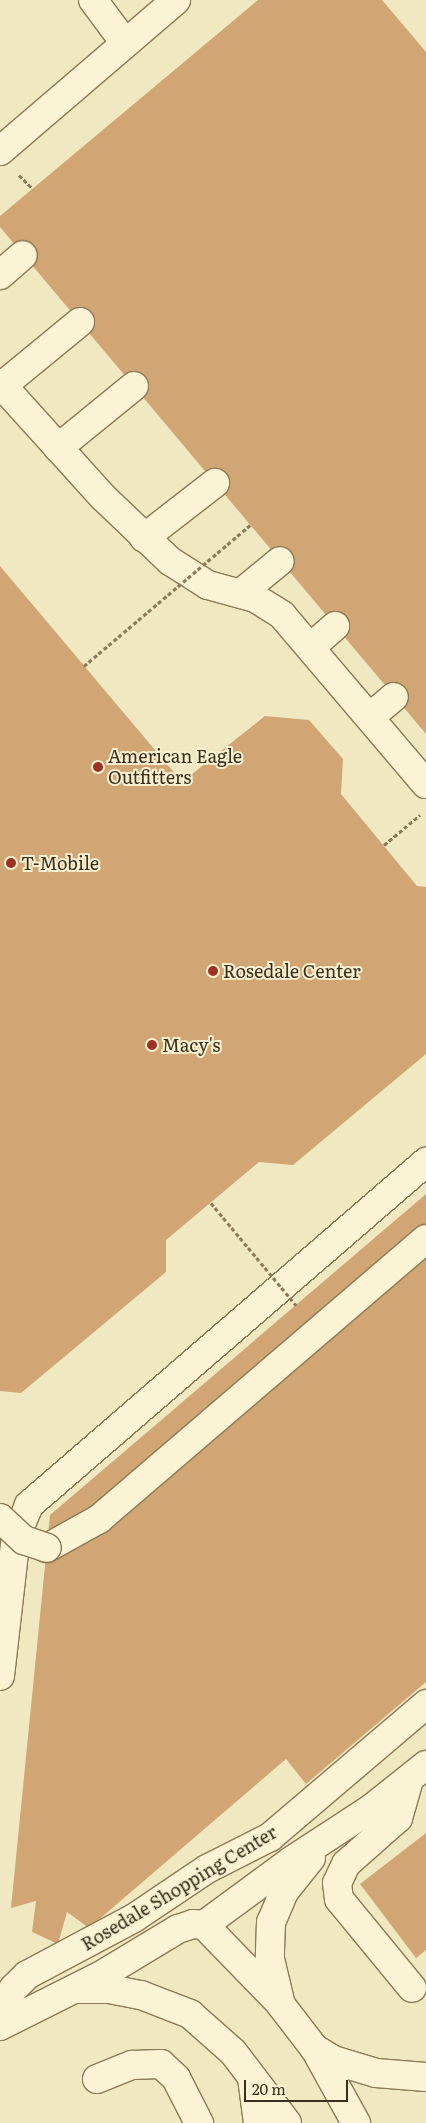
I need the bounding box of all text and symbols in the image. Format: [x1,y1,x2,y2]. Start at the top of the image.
place label: American Eagle Outfitters [108,746,242,789]
marker: American Eagle Outfitters [92,761,104,773]
place label: T-Mobile [21,852,99,874]
marker: T-Mobile [5,857,17,869]
place label: Rosedale Center [223,960,361,982]
marker: Rosedale Center [207,965,219,977]
place label: Macy's [162,1034,220,1056]
marker: Macy's [146,1039,158,1051]
street label: Rosedale Shopping Center [77,1821,281,1955]
scale bar [246,2070,350,2102]
text: 20 m [252,2077,286,2100]

